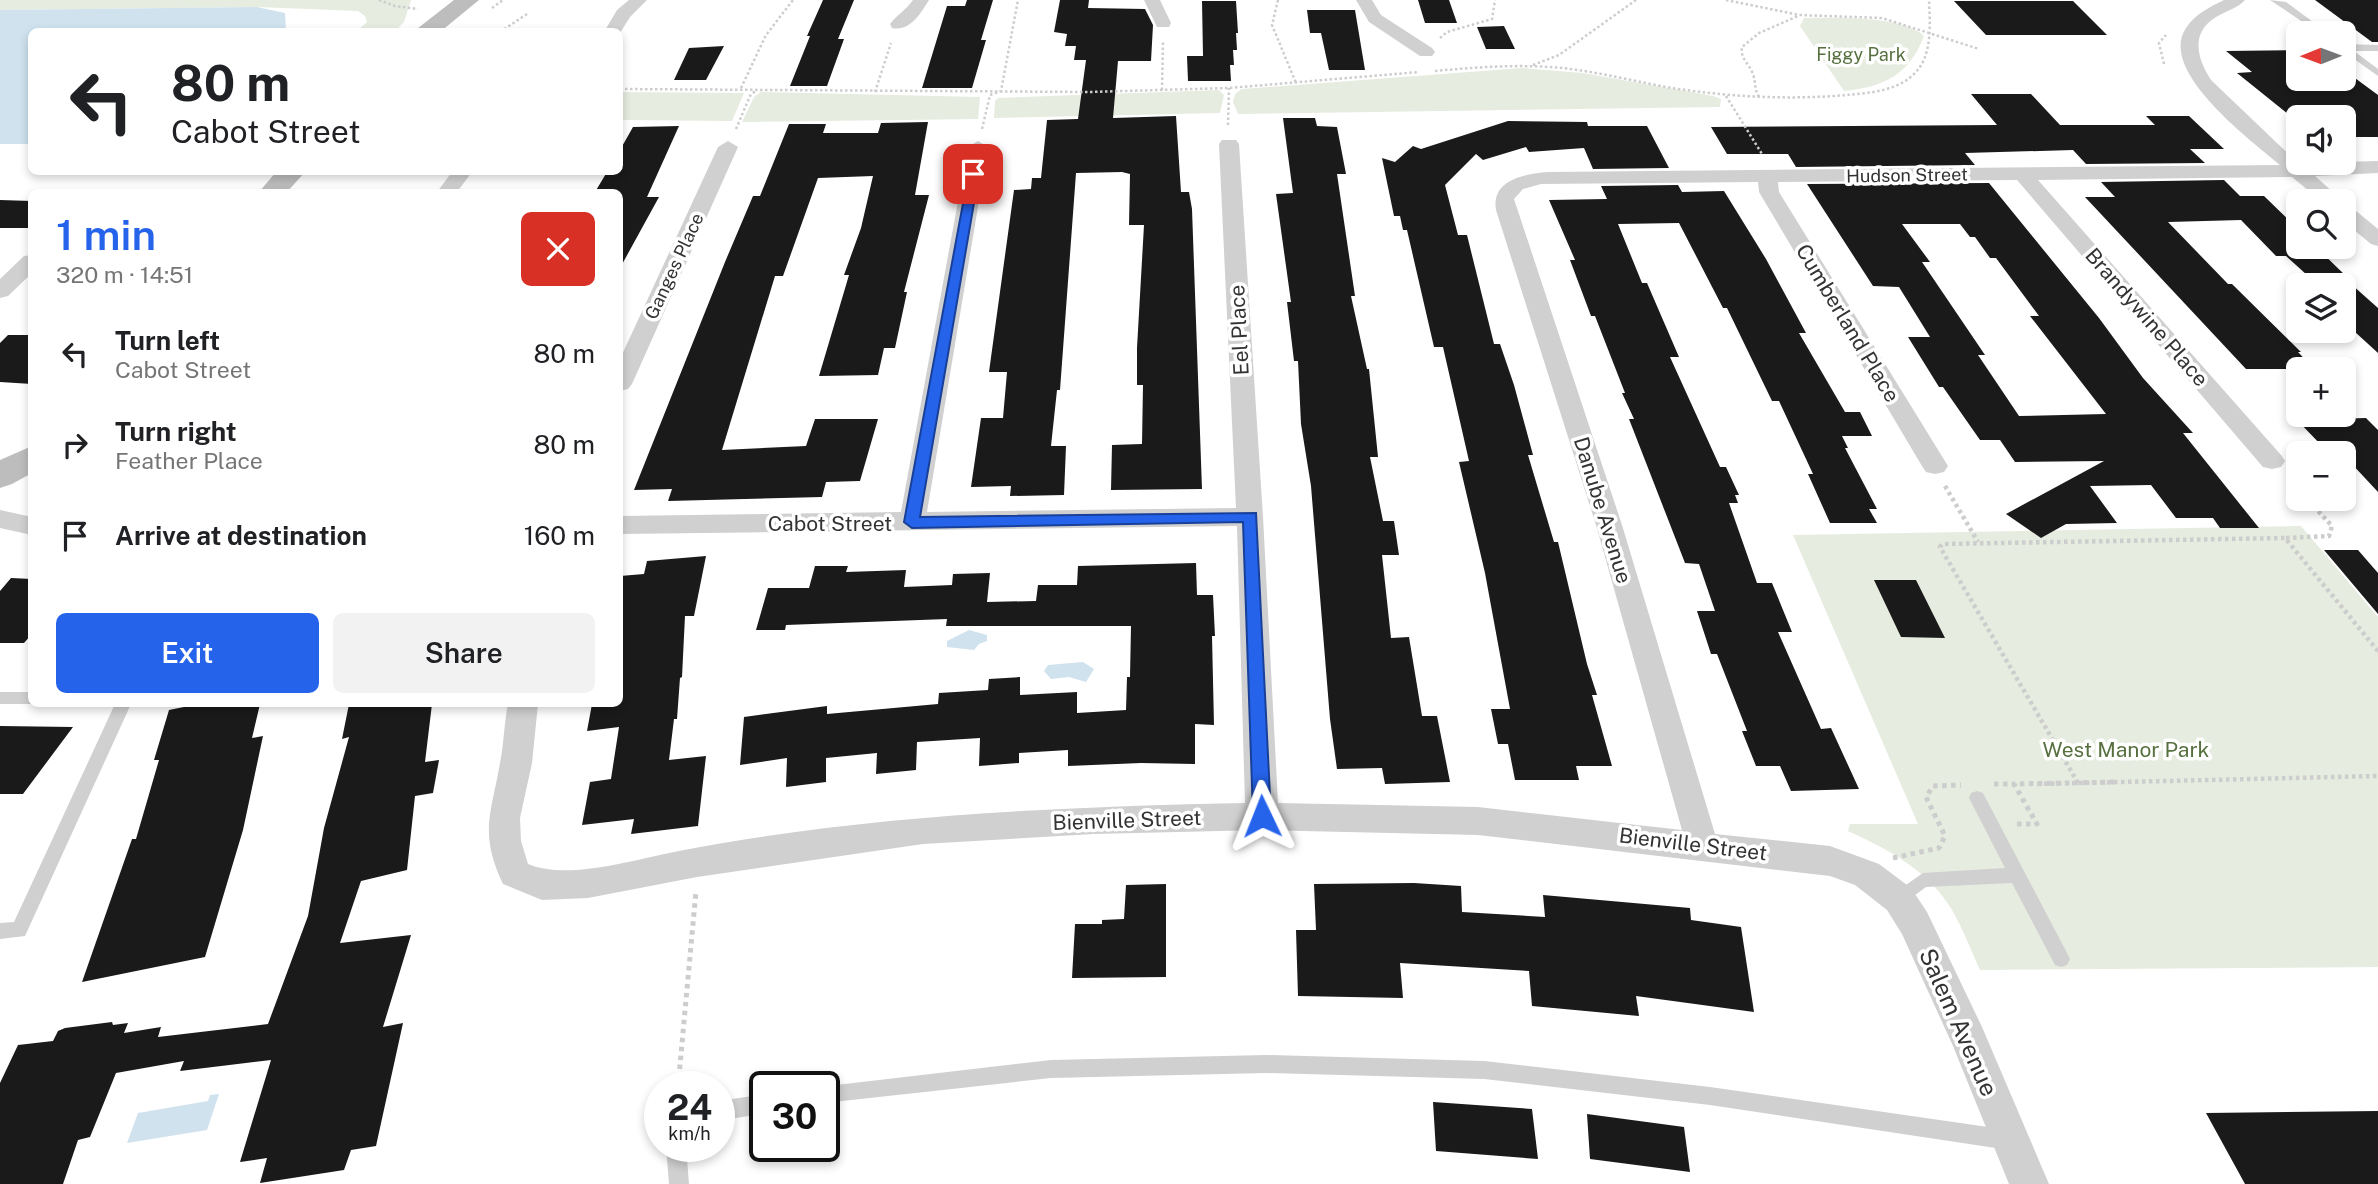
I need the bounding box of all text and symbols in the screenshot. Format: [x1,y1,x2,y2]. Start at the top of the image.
north arrow [2286,21,2356,91]
map controls [2286,21,2356,511]
park label: Figgy Park [1816,44,1906,65]
text: 80 m [171,54,290,112]
icon: left [56,56,147,147]
button: sound [2286,105,2356,175]
text: Cabot Street [171,113,361,150]
pin [943,144,1003,204]
icon: arrive [954,155,992,193]
street label: Hudson Street [1846,163,1968,187]
button: search [2286,189,2356,259]
text: 1 min [56,210,156,259]
street label: Ganges Place [640,210,708,322]
button: close [521,212,595,286]
street label: Cumberland Place [1791,240,1905,406]
street label: Brandywine Place [2080,243,2214,391]
text: 320 m · 14:51 [56,261,193,288]
button: layers [2286,273,2356,343]
street label: Eel Place [1224,284,1254,376]
text: Turn left [115,325,220,356]
icon: left [56,335,94,373]
text: 80 m [534,338,595,369]
text: Cabot Street [115,356,251,383]
button: + [2286,357,2356,427]
text: Turn right [115,416,237,447]
icon: right [56,426,94,464]
text: 80 m [534,429,595,460]
street label: Danube Avenue [1569,434,1637,586]
button: − [2286,441,2356,511]
text: Feather Place [115,447,263,474]
street label: Cabot Street [768,511,892,536]
icon: arrive [56,517,94,555]
text: Arrive at destination [115,520,367,551]
text: 160 m [524,520,595,551]
button: Exit [56,613,319,693]
button: Share [333,613,595,693]
park label: West Manor Park [2043,737,2210,762]
position arrow [1225,779,1299,853]
street label: Bienville Street [1052,805,1202,835]
street label: Bienville Street [1618,823,1768,865]
street label: Salem Avenue [1914,944,2004,1100]
speed limit sign: 30 [749,1071,840,1162]
text: 24 [667,1087,712,1128]
text: km/h [668,1123,711,1144]

